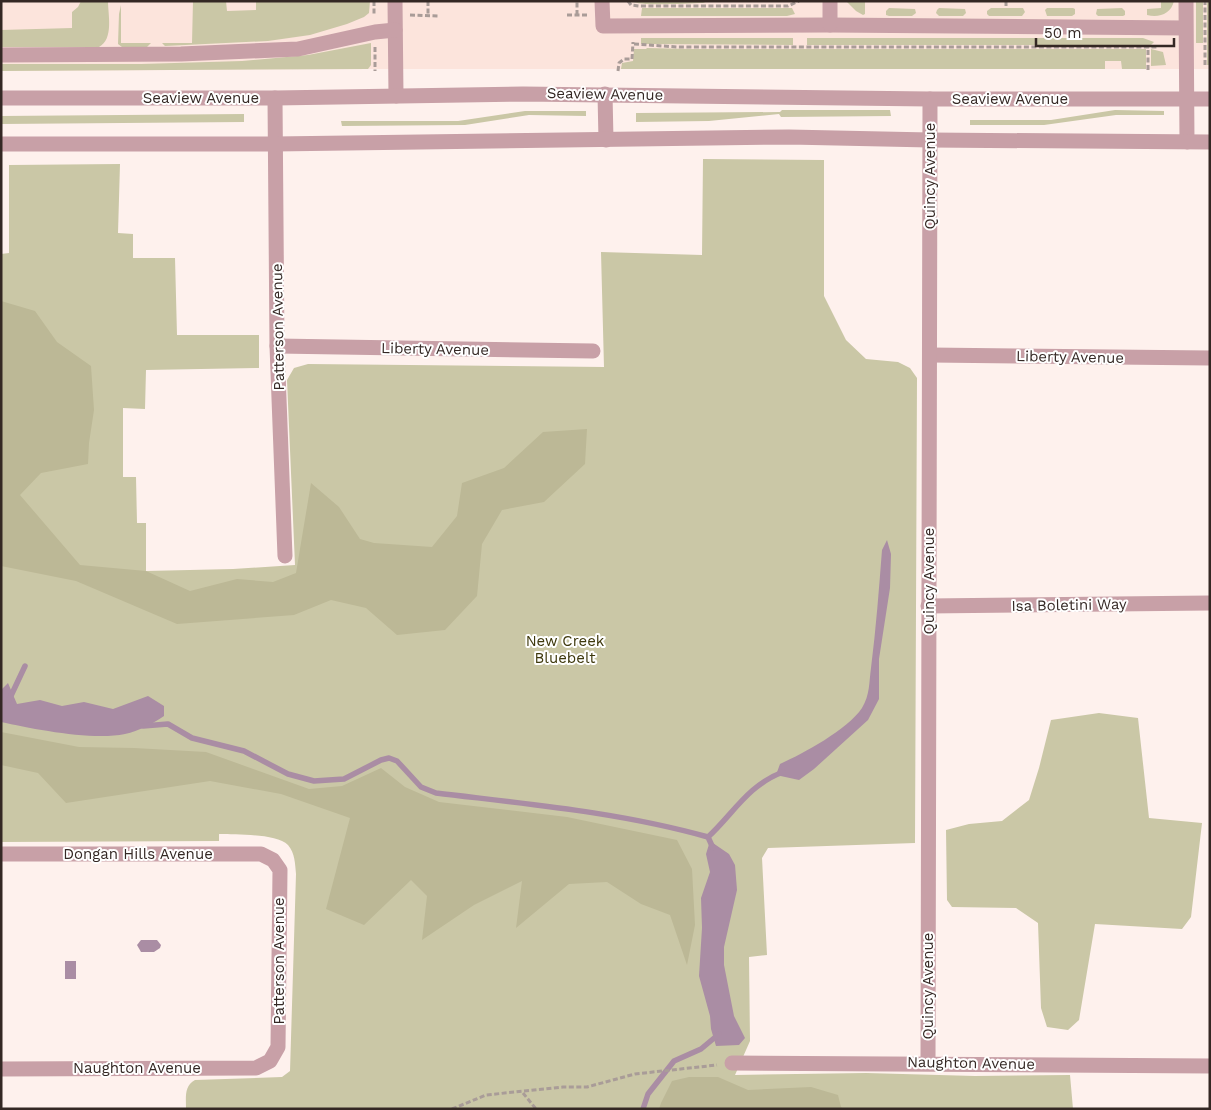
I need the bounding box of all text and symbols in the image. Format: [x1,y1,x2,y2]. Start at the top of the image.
scale bar [1036,15,1174,47]
text: 50 m [1044,24,1081,42]
street label: Seaview Avenue [547,84,663,104]
street label: Seaview Avenue [143,89,259,107]
street label: Seaview Avenue [952,90,1068,108]
street label: Quincy Avenue [921,123,939,229]
street label: Patterson Avenue [268,263,288,391]
street label: Liberty Avenue [381,339,489,359]
street label: Liberty Avenue [1016,347,1124,367]
street label: Quincy Avenue [920,528,938,634]
street label: Isa Boletini Way [1011,595,1127,615]
park label: New Creek Bluebelt [526,632,605,667]
street label: Dongan Hills Avenue [63,845,213,863]
street label: Patterson Avenue [270,897,288,1025]
street label: Quincy Avenue [919,933,937,1039]
street label: Naughton Avenue [907,1053,1035,1073]
street label: Naughton Avenue [73,1059,201,1077]

